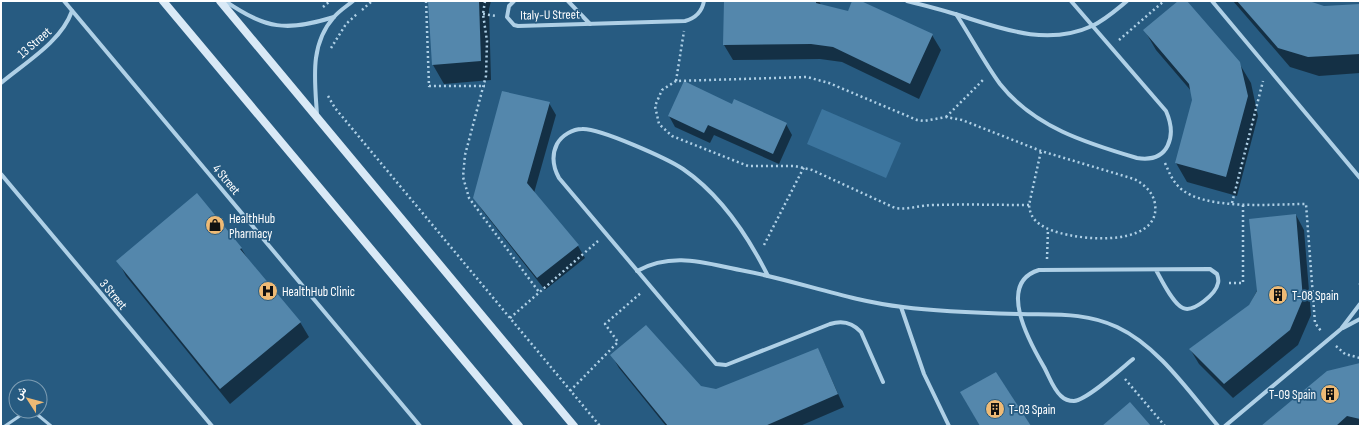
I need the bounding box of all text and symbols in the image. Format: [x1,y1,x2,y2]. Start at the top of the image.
street label: Italy-U Street [520,6,580,24]
street label: 13 Street [15,24,55,62]
street label: 4 Street [209,161,244,198]
place label: HealthHub Pharmacy [229,211,275,242]
shop icon: HealthHub Pharmacy [204,214,226,236]
street label: 3 Street [96,276,131,313]
hospital icon: HealthHub Clinic [257,280,279,302]
place label: HealthHub Clinic [282,284,355,300]
building icon: T-08 Spain [1267,284,1289,306]
place label: T-08 Spain [1292,288,1339,304]
north arrow [8,379,48,419]
building icon: T-09 Spain [1319,383,1341,405]
text: ش [11,384,29,403]
place label: T-09 Spain [1269,387,1316,403]
building icon: T-03 Spain [984,398,1006,420]
place label: T-03 Spain [1009,402,1056,418]

